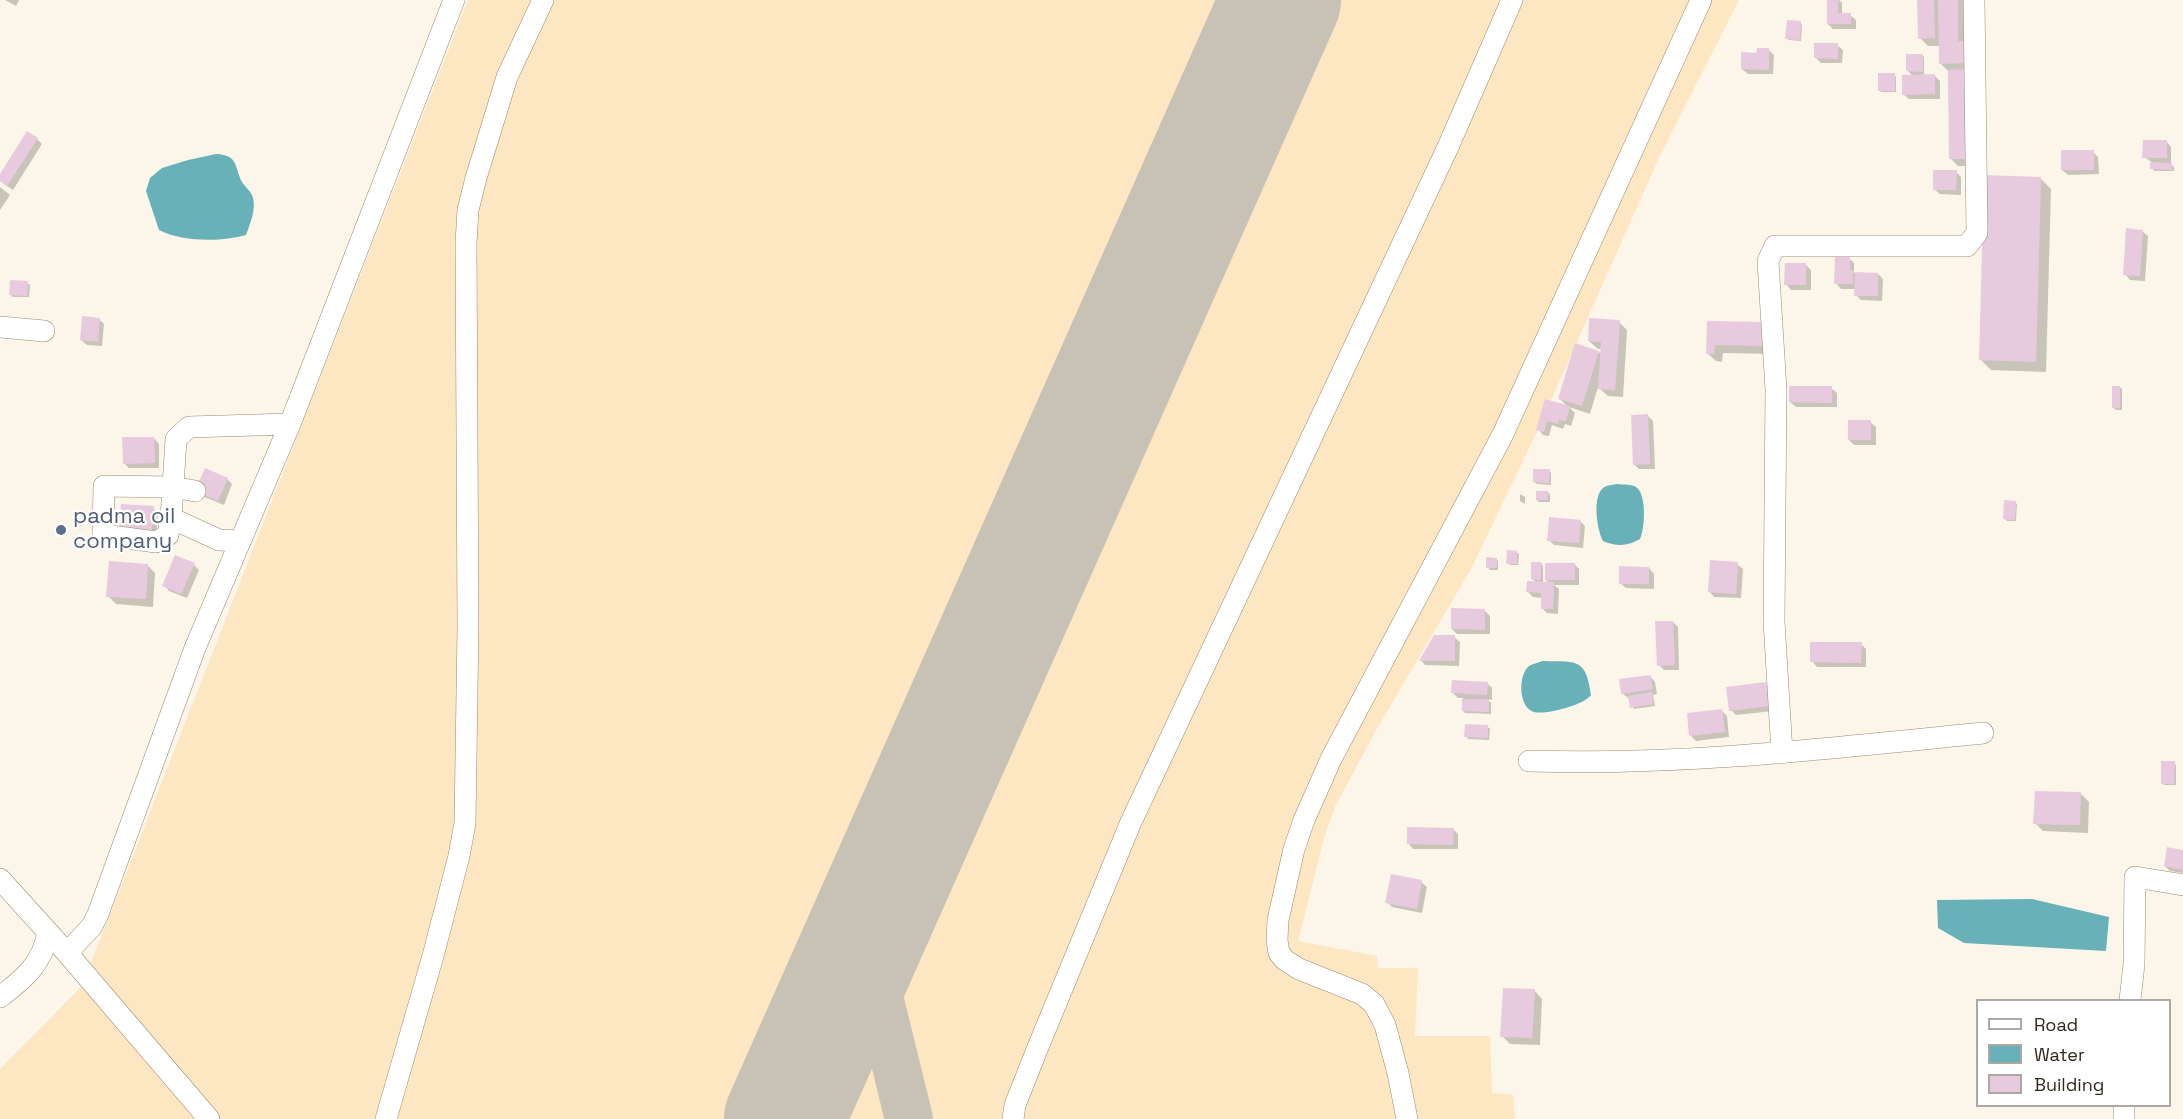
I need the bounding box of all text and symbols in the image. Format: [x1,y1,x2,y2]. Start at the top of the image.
place label: padma oil company [73,504,175,556]
marker: padma oil company [54,523,68,537]
legend [1976,999,2171,1107]
text: Road [2034,1013,2078,1036]
text: Water [2034,1043,2085,1066]
text: Building [2034,1073,2104,1096]

